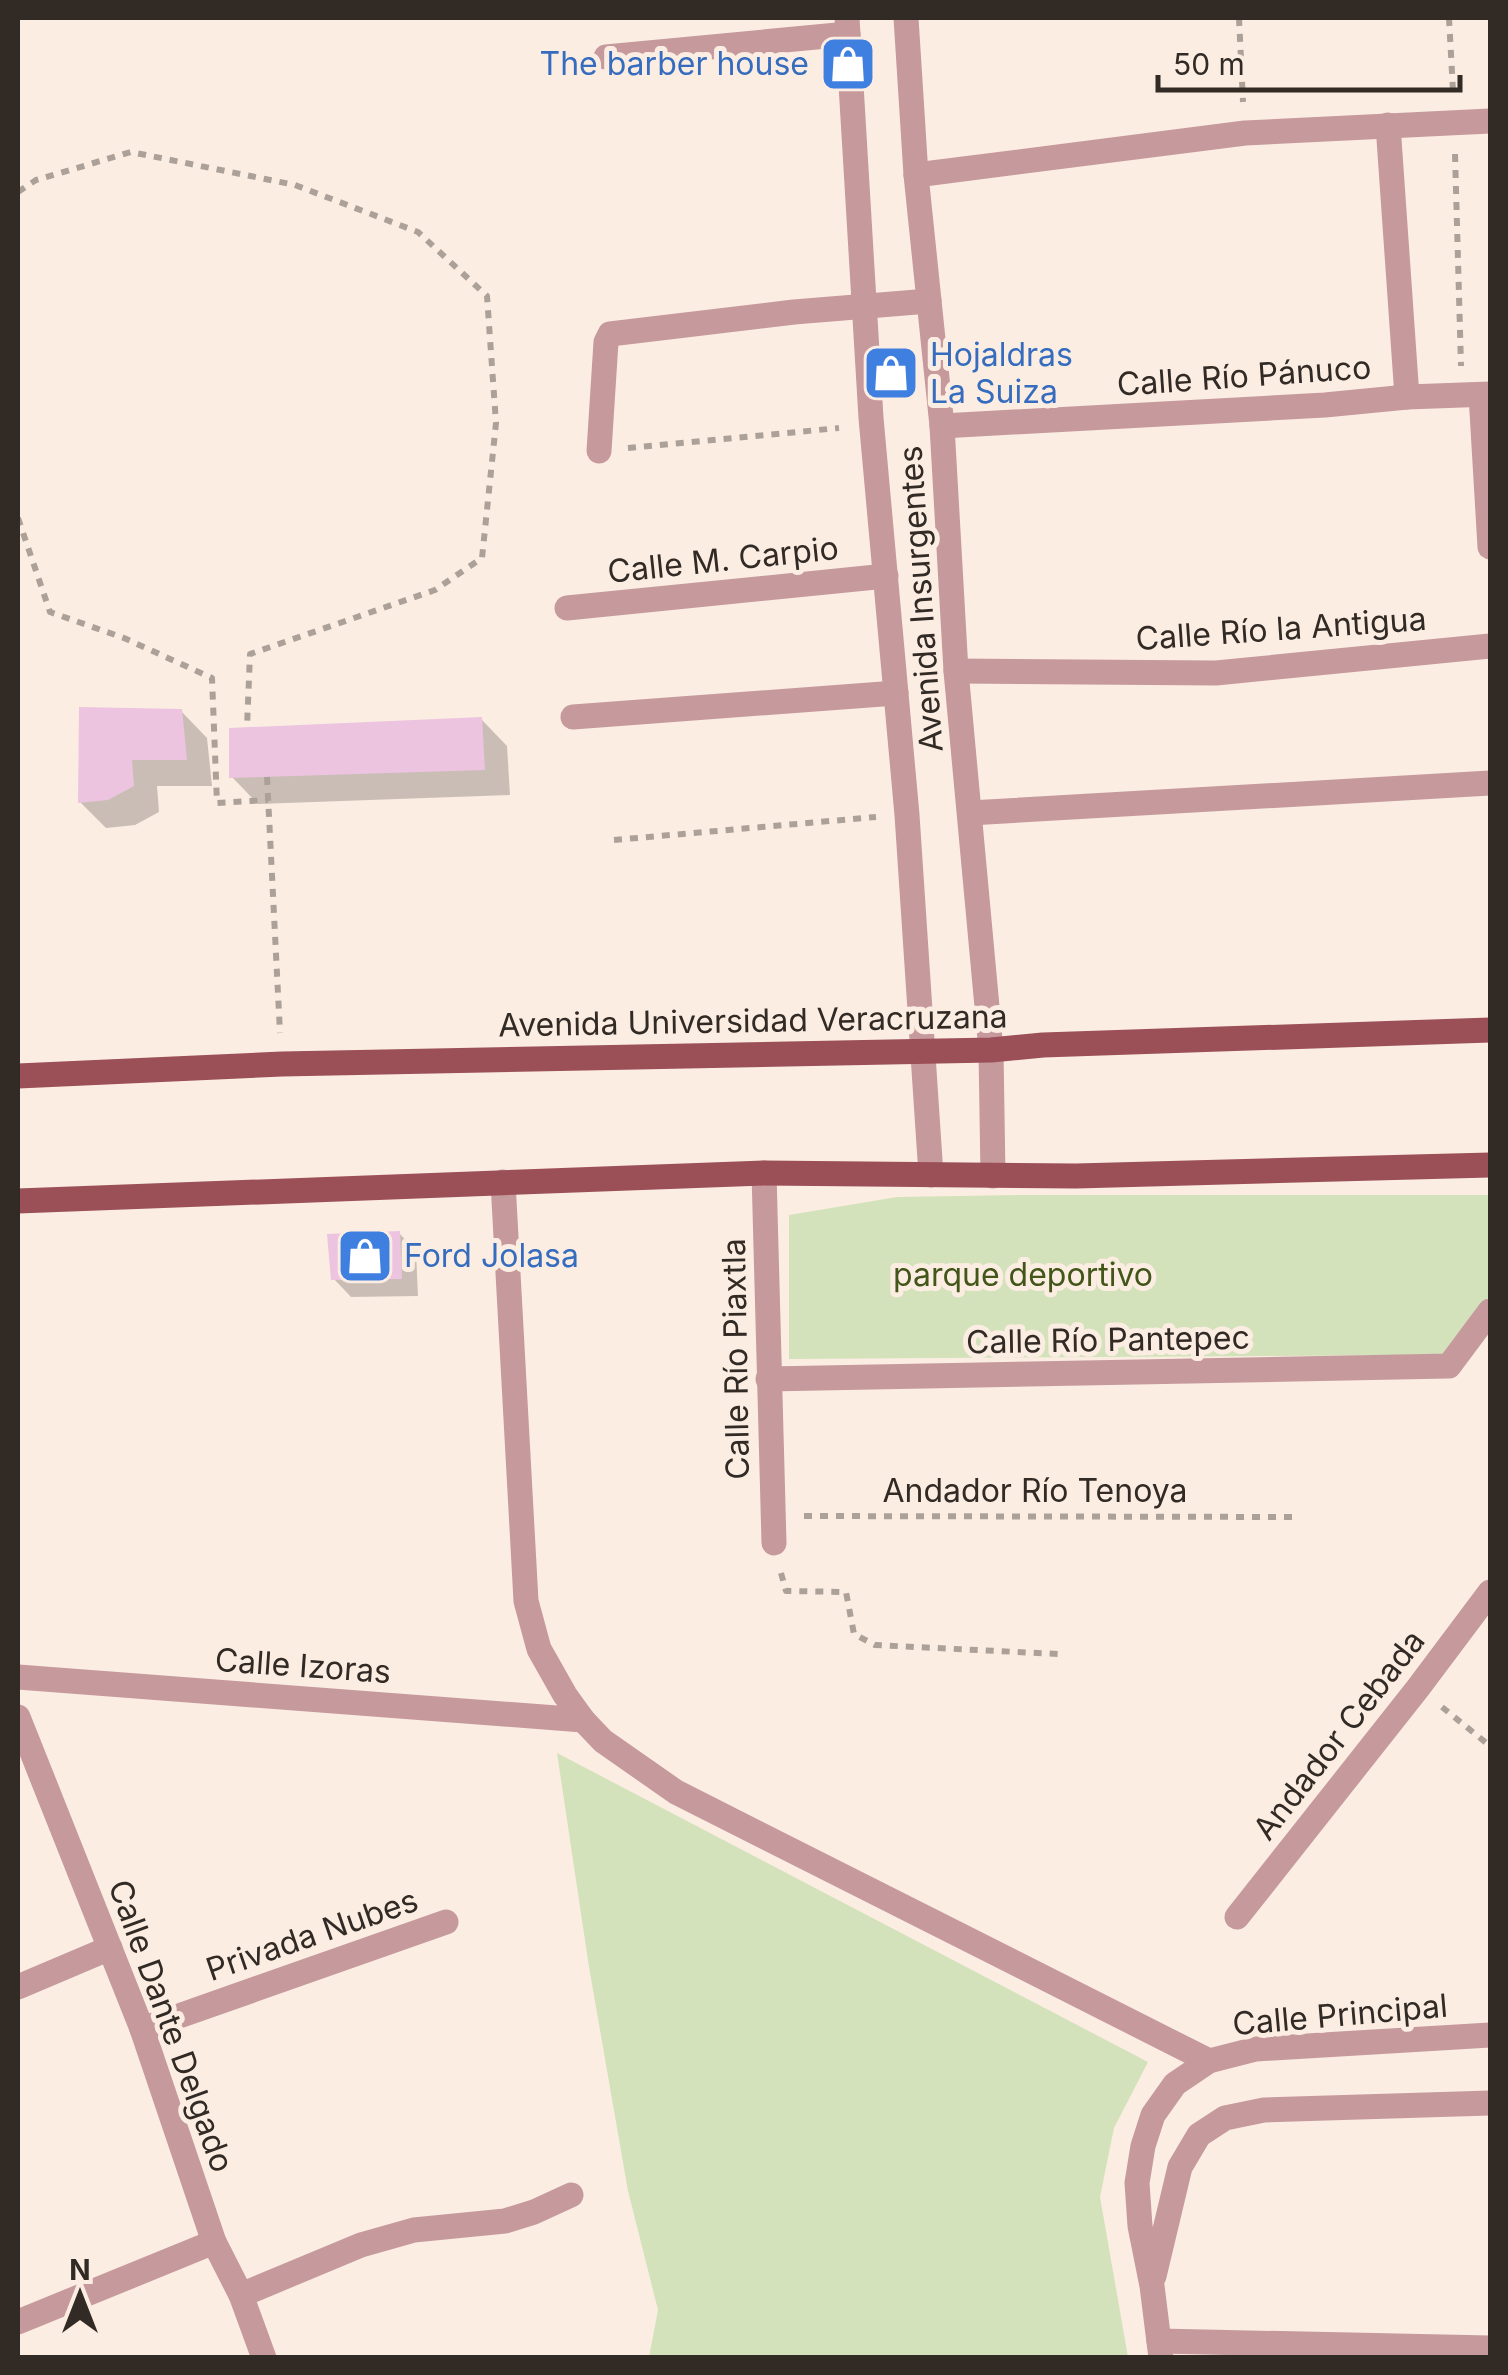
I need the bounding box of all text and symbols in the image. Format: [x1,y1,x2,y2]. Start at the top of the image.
scale bar [1158,30,1460,92]
shop icon: The barber house [818,34,878,94]
place label: The barber house [539,44,809,83]
text: 50 m [1173,46,1245,82]
place label: Hojaldras La Suiza [930,335,1073,411]
shop icon: Hojaldras La Suiza [861,343,921,403]
street label: Calle Río Pánuco [1116,347,1372,404]
street label: Avenida Insurgentes [890,445,951,753]
street label: Calle M. Carpio [606,528,840,591]
street label: Calle Río la Antigua [1134,599,1428,658]
street label: Avenida Universidad Veracruzana [498,997,1008,1044]
shop icon: Ford Jolasa [335,1226,395,1286]
place label: Ford Jolasa [404,1236,579,1275]
street label: Calle Río Piaxtla [714,1238,757,1480]
park label: parque deportivo [893,1255,1153,1294]
street label: Calle Río Pantepec [966,1318,1250,1361]
street label: Andador Río Tenoya [883,1471,1187,1510]
street label: Andador Cebada [1244,1622,1433,1848]
street label: Calle Izoras [214,1640,392,1691]
street label: Calle Dante Delgado [100,1874,242,2177]
street label: Privada Nubes [201,1880,423,1989]
street label: Calle Principal [1231,1986,1449,2043]
north arrow [30,2245,130,2345]
text: N [69,2253,91,2287]

